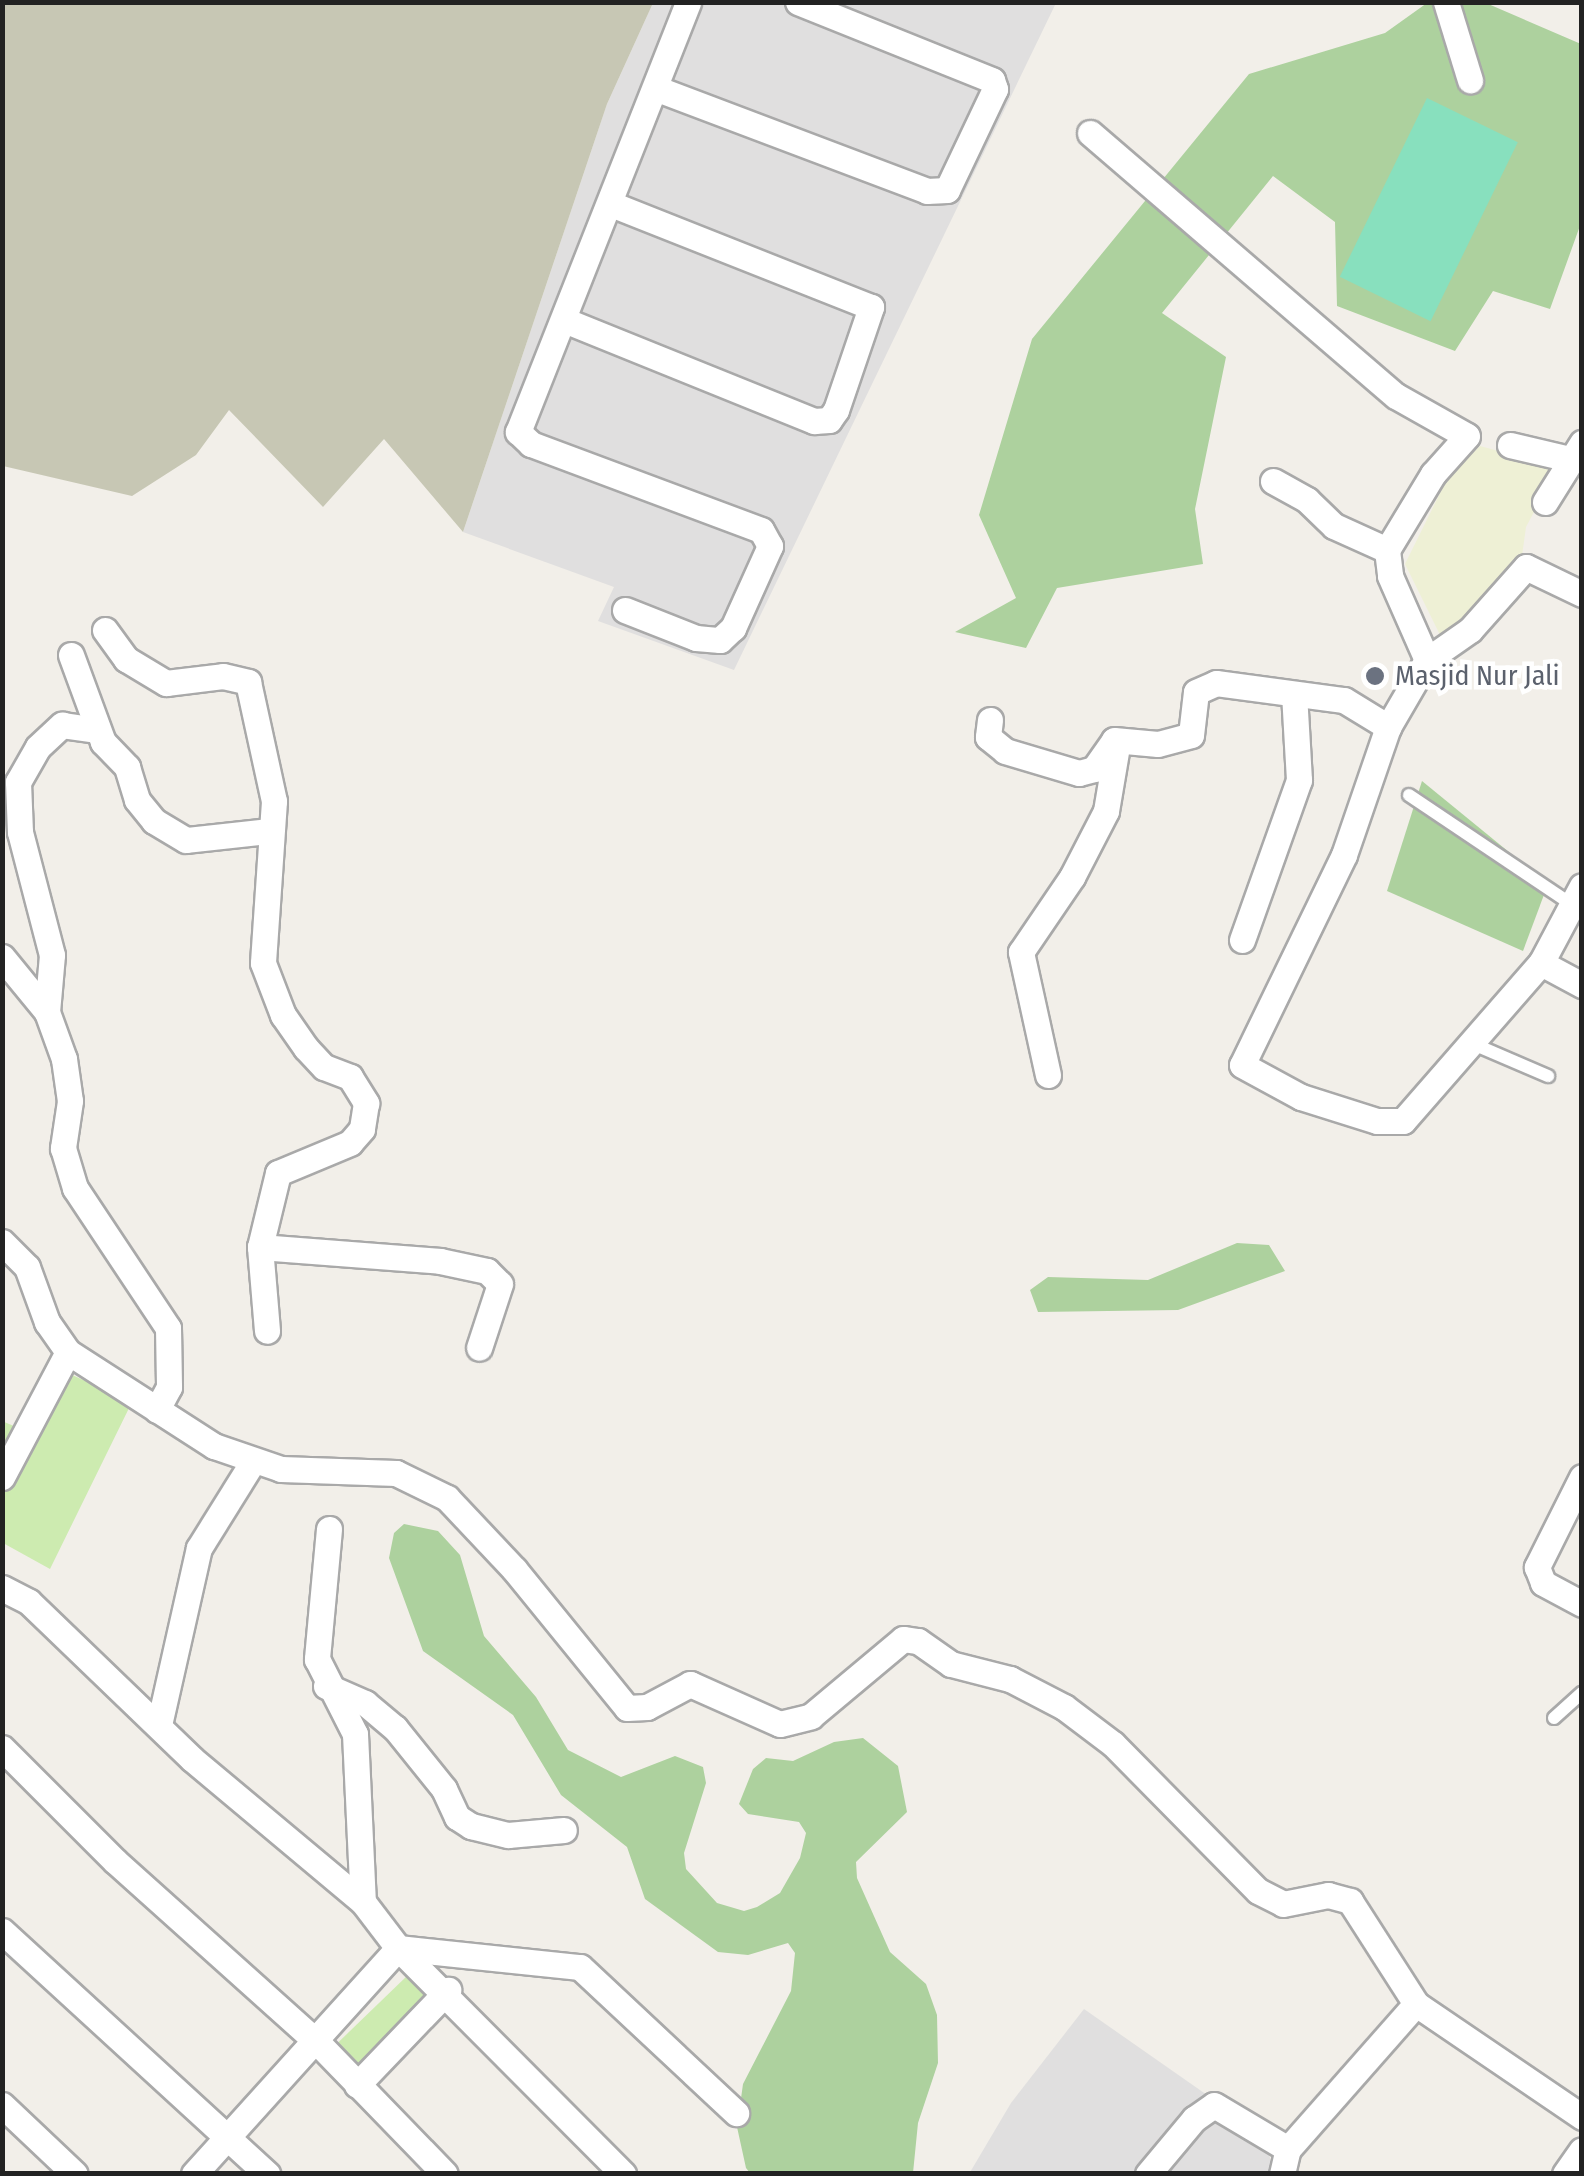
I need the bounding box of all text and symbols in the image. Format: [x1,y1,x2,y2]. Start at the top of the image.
place label: Masjid Nur Jali [1395,659,1560,693]
marker: Masjid Nur Jali [1364,665,1386,687]

